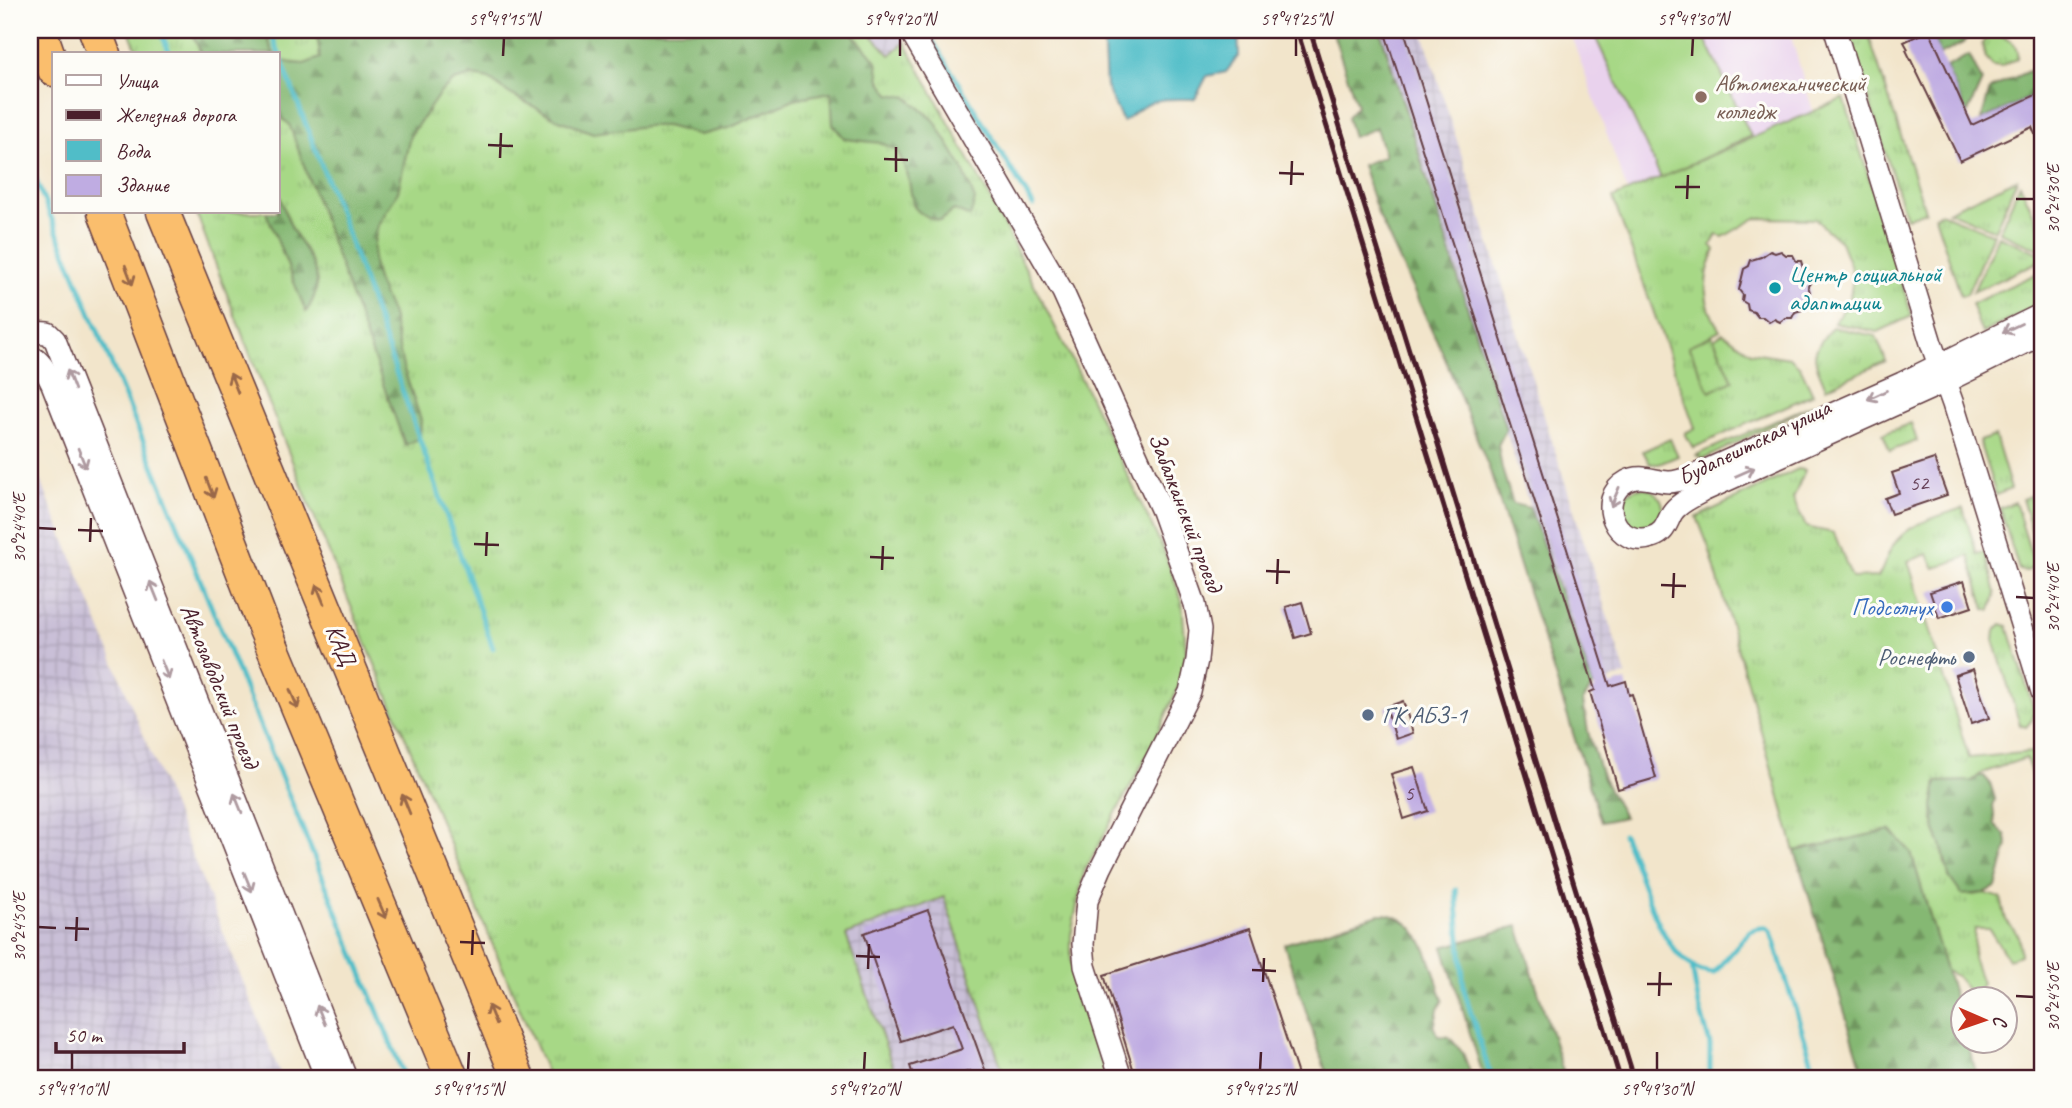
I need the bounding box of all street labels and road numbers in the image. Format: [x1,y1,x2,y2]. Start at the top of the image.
street label: Будапештская улица [1673,392,1836,492]
street label: Забалканский проезд [1142,428,1231,598]
street label: Автозаводский проезд [173,600,268,775]
street label: КАД [319,620,363,671]

